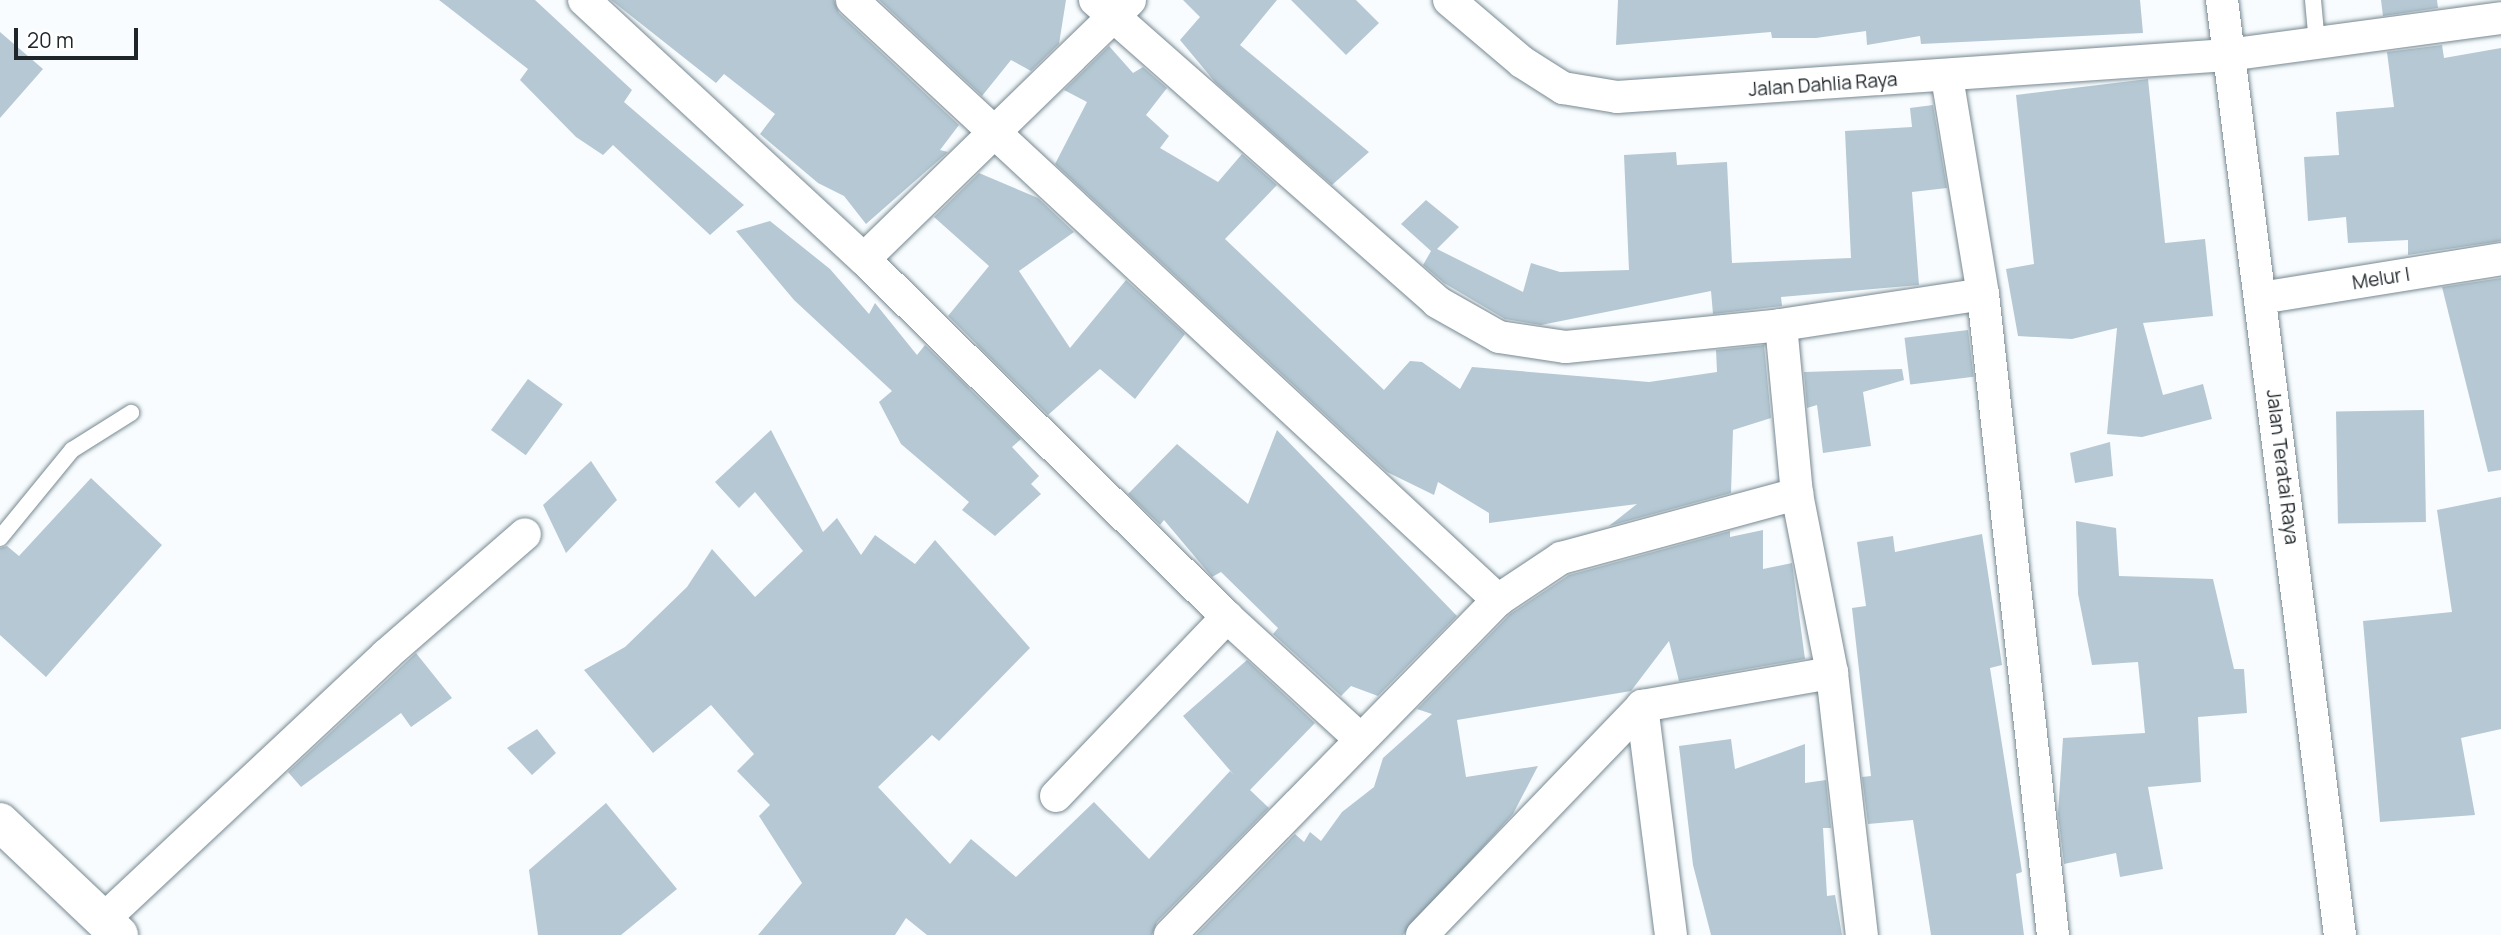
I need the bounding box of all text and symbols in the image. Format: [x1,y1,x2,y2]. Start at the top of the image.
scale bar [18,14,142,58]
text: 20 m [27,26,74,54]
street label: Jalan Dahlia Raya [1748,68,1898,102]
street label: Melur I [2351,263,2411,295]
street label: Jalan Teratai Raya [2261,388,2303,546]

